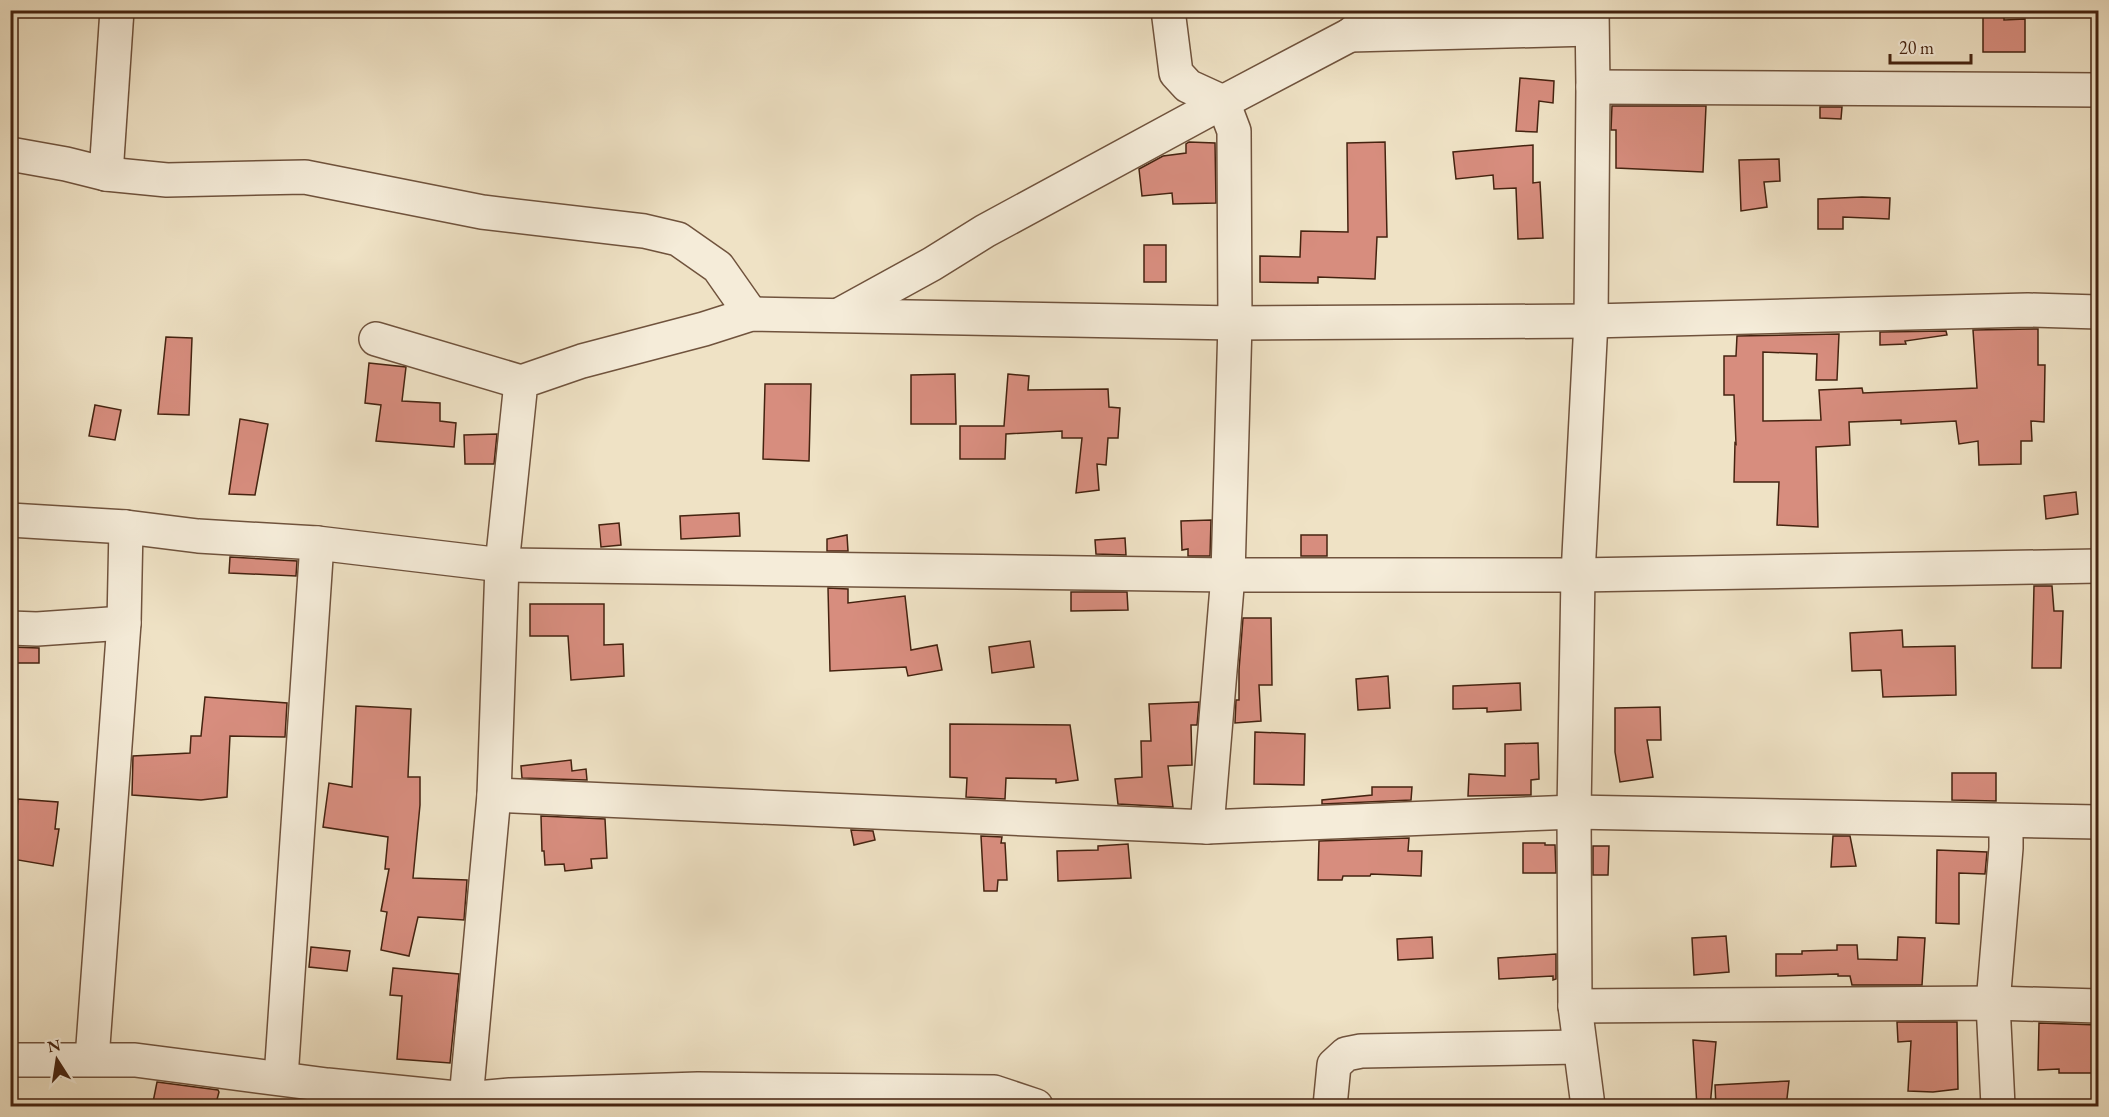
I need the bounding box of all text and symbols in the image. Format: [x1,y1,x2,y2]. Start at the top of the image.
scale bar [1890,27,1971,65]
text: 20 m [1899,36,1934,59]
north arrow [27,1030,87,1090]
text: N [45,1034,63,1057]

